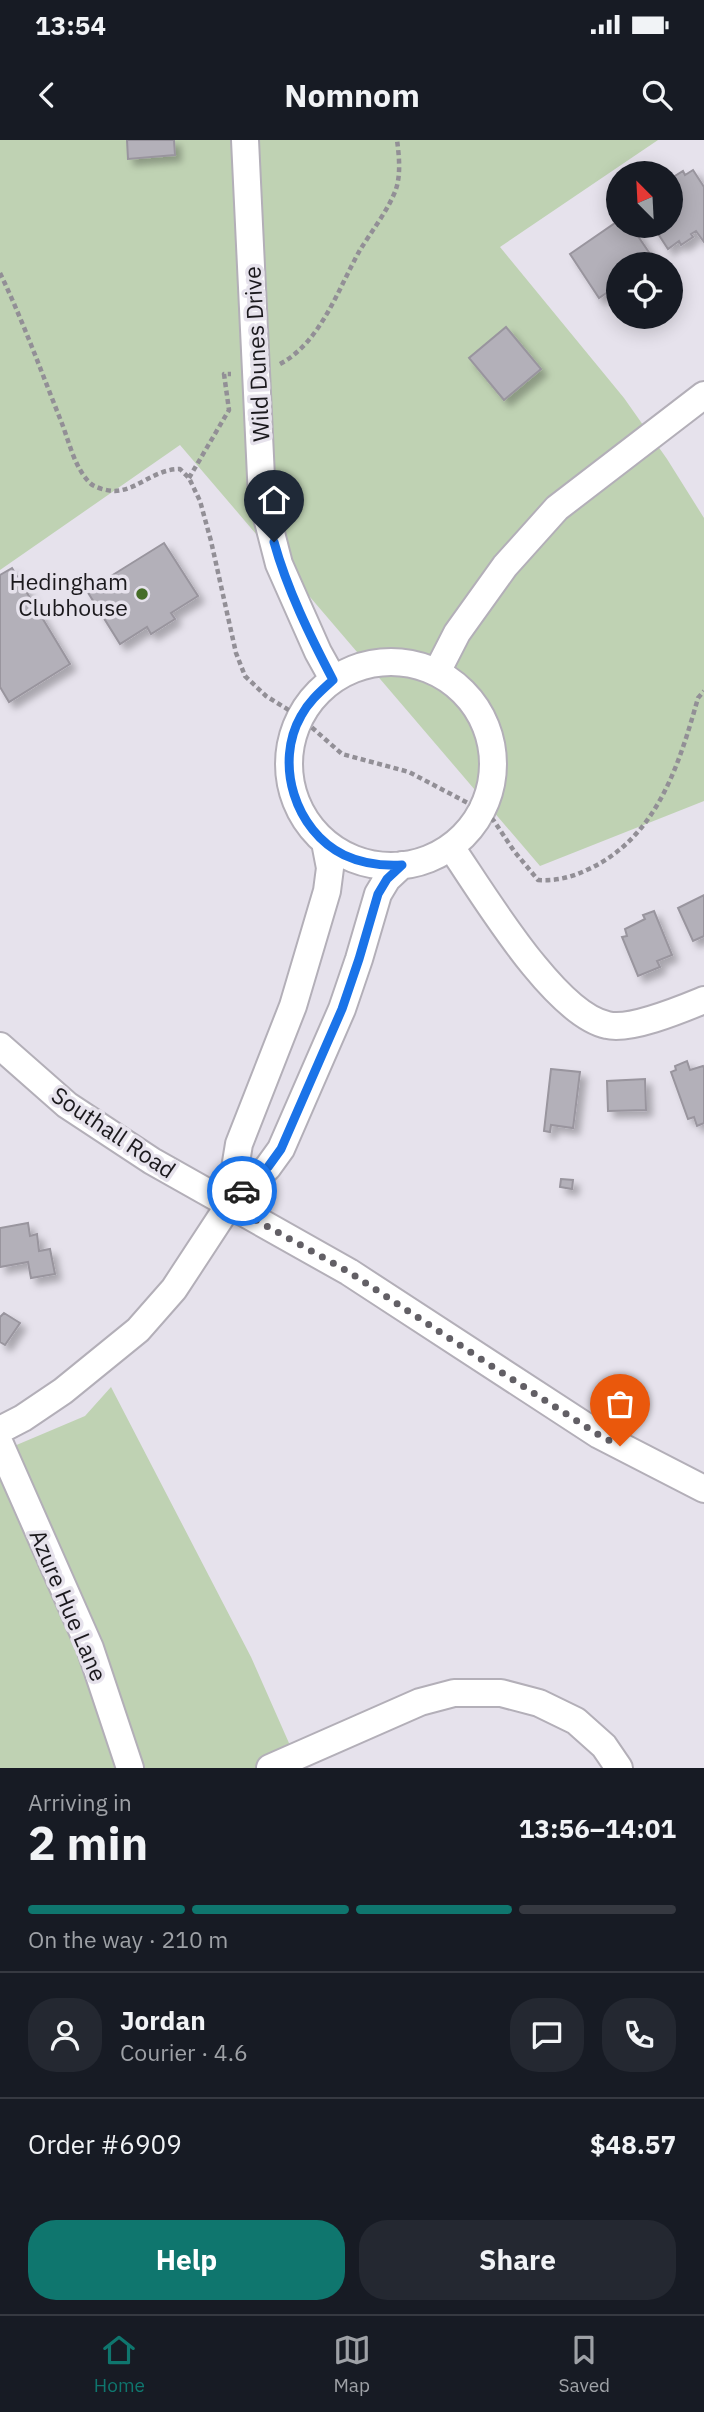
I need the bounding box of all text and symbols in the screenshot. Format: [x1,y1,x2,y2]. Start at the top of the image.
text: 13:54 [35,8,106,42]
text: Nomnom [284,74,420,116]
icon: back [28,76,66,114]
icon: search [638,76,676,114]
north arrow [606,161,682,238]
map controls [606,161,683,329]
button: locate [606,252,683,329]
street label: Wild Dunes Drive [236,266,276,442]
pin [244,470,304,542]
icon: home [255,481,293,519]
place label: Hedingham Clubhouse [9,566,128,622]
marker: Hedingham Clubhouse [134,586,150,602]
street label: Southall Road [46,1079,182,1185]
courier [207,1156,277,1226]
icon: car [223,1172,261,1210]
pin [590,1374,650,1446]
icon: bag [601,1385,639,1423]
street label: Azure Hue Lane [24,1525,114,1685]
text: Arriving in [28,1787,132,1817]
text: 13:56–14:01 [519,1811,676,1845]
text: 2 min [28,1813,148,1873]
text: On the way · 210 m [28,1924,228,1954]
button: person [28,1998,102,2072]
button: chat [510,1998,584,2072]
button: phone [602,1998,676,2072]
text: Jordan [120,2003,206,2037]
text: Courier · 4.6 [120,2037,248,2067]
text: Order #6909 [28,2127,182,2161]
text: $48.57 [590,2127,676,2161]
button: Help [28,2220,345,2300]
button: Share [359,2220,676,2300]
tab: Home [94,2331,145,2397]
tab: Map [333,2331,371,2397]
tab: Saved [558,2331,610,2397]

